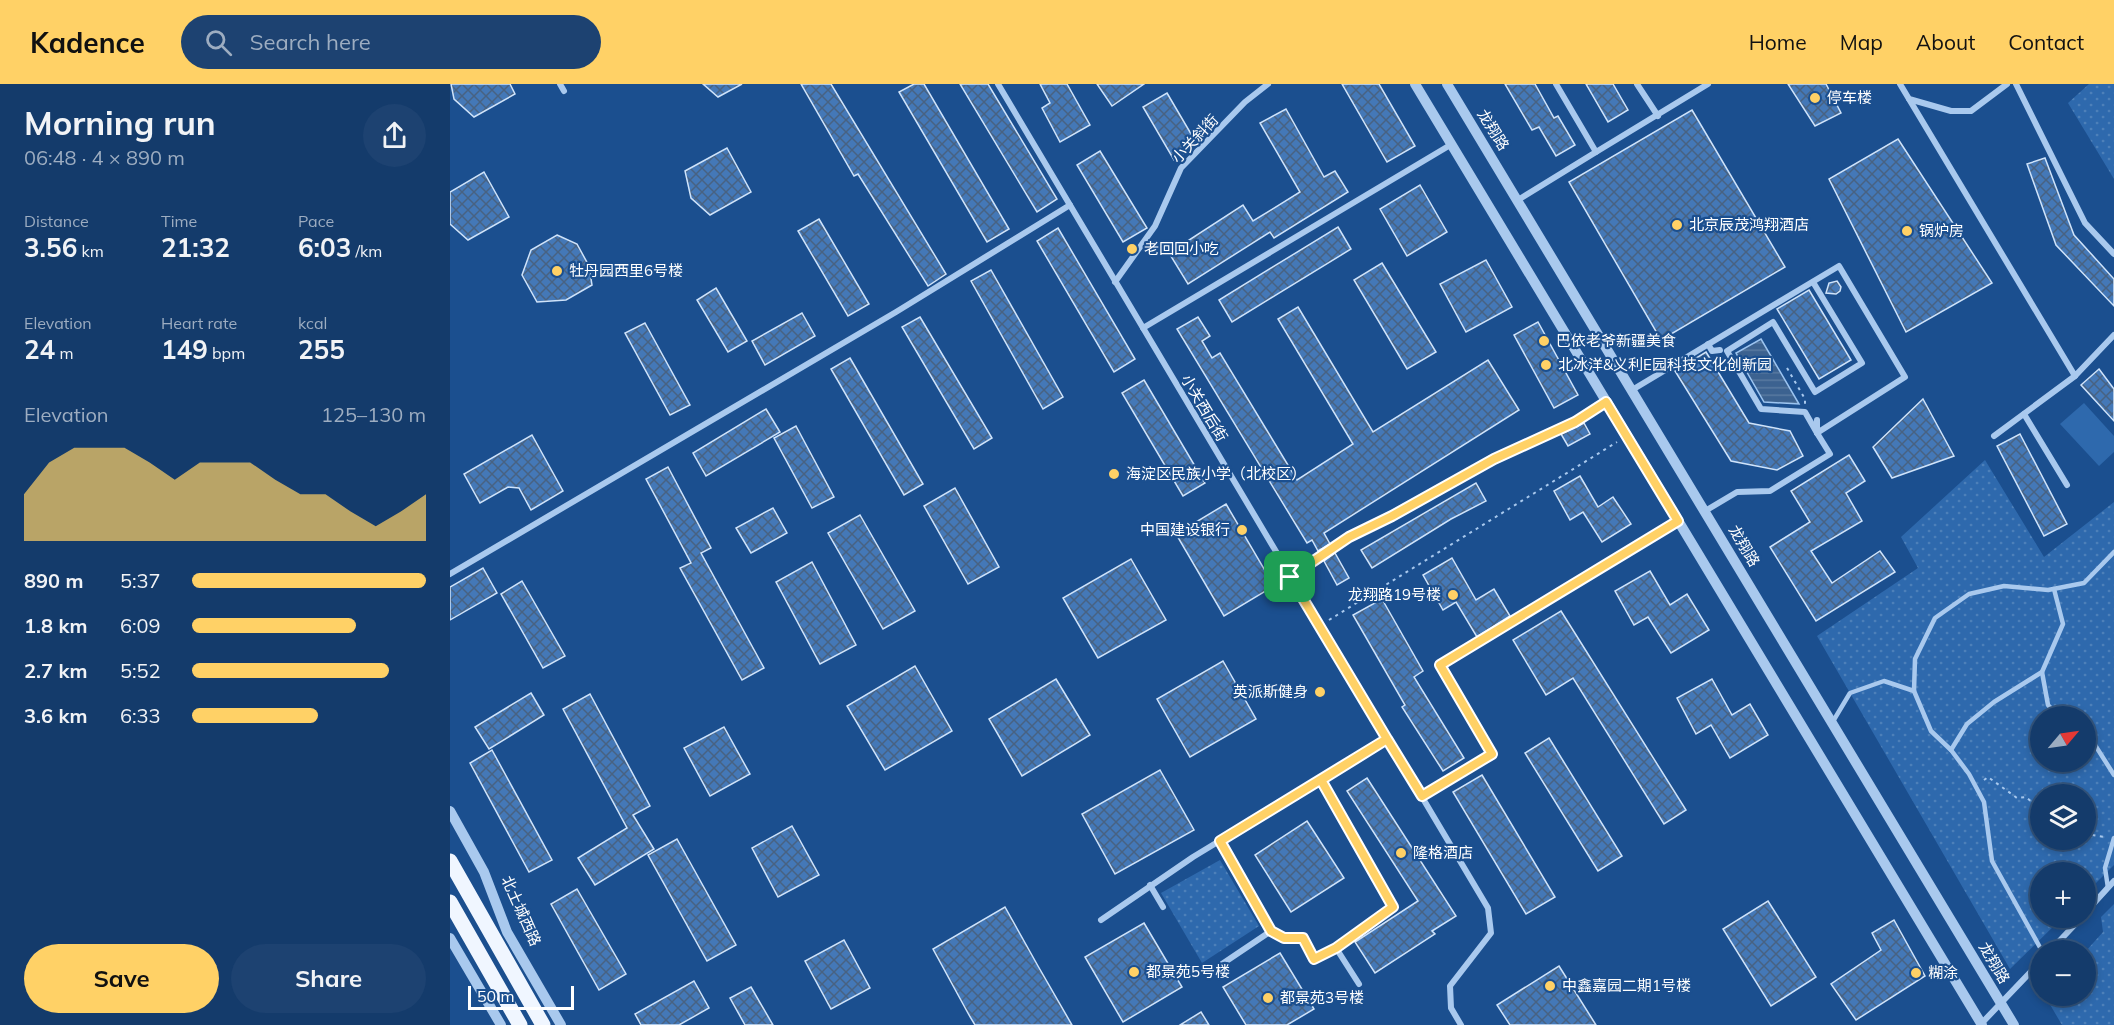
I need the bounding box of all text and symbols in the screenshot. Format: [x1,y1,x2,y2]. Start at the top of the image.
search box [181,15,601,69]
text: Kadence [30,25,145,60]
icon: search [202,26,235,59]
text: Search here [250,28,371,56]
text: Home [1749,29,1807,55]
text: Map [1840,29,1883,55]
text: About [1916,29,1975,55]
text: Contact [2008,29,2084,55]
place label: 停车楼 [1827,88,1872,107]
marker: 停车楼 [1808,91,1822,105]
text: Morning run [24,102,216,143]
button: share [363,104,426,167]
street label: 龙翔路 [1473,106,1513,154]
street label: 小关斜街 [1167,110,1222,167]
text: 06:48 · 4 × 890 m [24,145,185,170]
text: Distance [24,211,89,231]
text: Time [161,211,197,231]
text: Pace [298,211,334,231]
place label: 北京辰茂鸿翔酒店 [1689,215,1809,234]
marker: 北京辰茂鸿翔酒店 [1670,218,1684,232]
place label: 锅炉房 [1919,221,1964,240]
marker: 锅炉房 [1900,224,1914,238]
text: 3.56 [24,231,77,264]
text: 21:32 [161,231,230,264]
text: 6:03 [298,231,351,264]
place label: 老回回小吃 [1144,239,1219,258]
text: km [77,241,104,261]
text: /km [351,241,382,261]
marker: 老回回小吃 [1125,242,1139,256]
place label: 牡丹园西里6号楼 [569,261,683,280]
marker: 牡丹园西里6号楼 [550,264,564,278]
text: Elevation [24,313,92,333]
text: Heart rate [161,313,237,333]
text: kcal [298,313,327,333]
place label: 巴依老爷新疆美食 [1556,331,1676,350]
text: 24 [24,333,55,366]
text: 149 [161,333,208,366]
text: 255 [298,333,345,366]
marker: 巴依老爷新疆美食 [1537,334,1551,348]
text: m [55,343,73,363]
text: bpm [208,343,245,363]
place label: 北冰洋&义利E园科技文化创新园 [1558,355,1772,374]
marker: 北冰洋&义利E园科技文化创新园 [1539,358,1553,372]
street label: 小关西后街 [1177,371,1232,445]
text: Elevation [24,402,109,427]
text: 125–130 m [321,402,426,427]
place label: 海淀区民族小学（北校区） [1126,464,1306,483]
marker: 海淀区民族小学（北校区） [1107,467,1121,481]
place label: 中国建设银行 [1140,520,1230,539]
street label: 龙翔路 [1725,522,1764,570]
marker: 中国建设银行 [1235,523,1249,537]
pin [1264,551,1315,602]
icon: arrive [1273,560,1306,593]
text: 890 m [24,568,83,593]
text: 5:37 [120,568,161,593]
place label: 龙翔路19号楼 [1348,585,1441,604]
marker: 龙翔路19号楼 [1446,588,1460,602]
text: 1.8 km [24,613,87,638]
text: 6:09 [120,613,161,638]
text: 2.7 km [24,658,87,683]
text: 5:52 [120,658,161,683]
place label: 英派斯健身 [1233,682,1308,701]
marker: 英派斯健身 [1313,685,1327,699]
text: 3.6 km [24,703,87,728]
text: 6:33 [120,703,161,728]
north arrow [2030,706,2096,772]
map controls [2030,706,2096,1006]
button: layers [2030,784,2096,850]
place label: 隆格酒店 [1413,843,1473,862]
marker: 隆格酒店 [1394,846,1408,860]
button: + [2030,862,2096,928]
street label: 北土城西路 [498,873,545,949]
street label: 龙翔路 [1975,939,2014,987]
button: − [2030,940,2096,1006]
button: Save [24,944,219,1013]
button: Share [231,944,426,1013]
place label: 都景苑5号楼 [1146,962,1230,981]
place label: 糊涂 [1928,963,1958,982]
marker: 都景苑5号楼 [1127,965,1141,979]
marker: 糊涂 [1909,966,1923,980]
place label: 中鑫嘉园二期1号楼 [1562,976,1691,995]
marker: 中鑫嘉园二期1号楼 [1543,979,1557,993]
scale bar [468,983,574,1010]
text: 50 m [477,986,514,1006]
place label: 都景苑3号楼 [1280,988,1364,1007]
marker: 都景苑3号楼 [1261,991,1275,1005]

